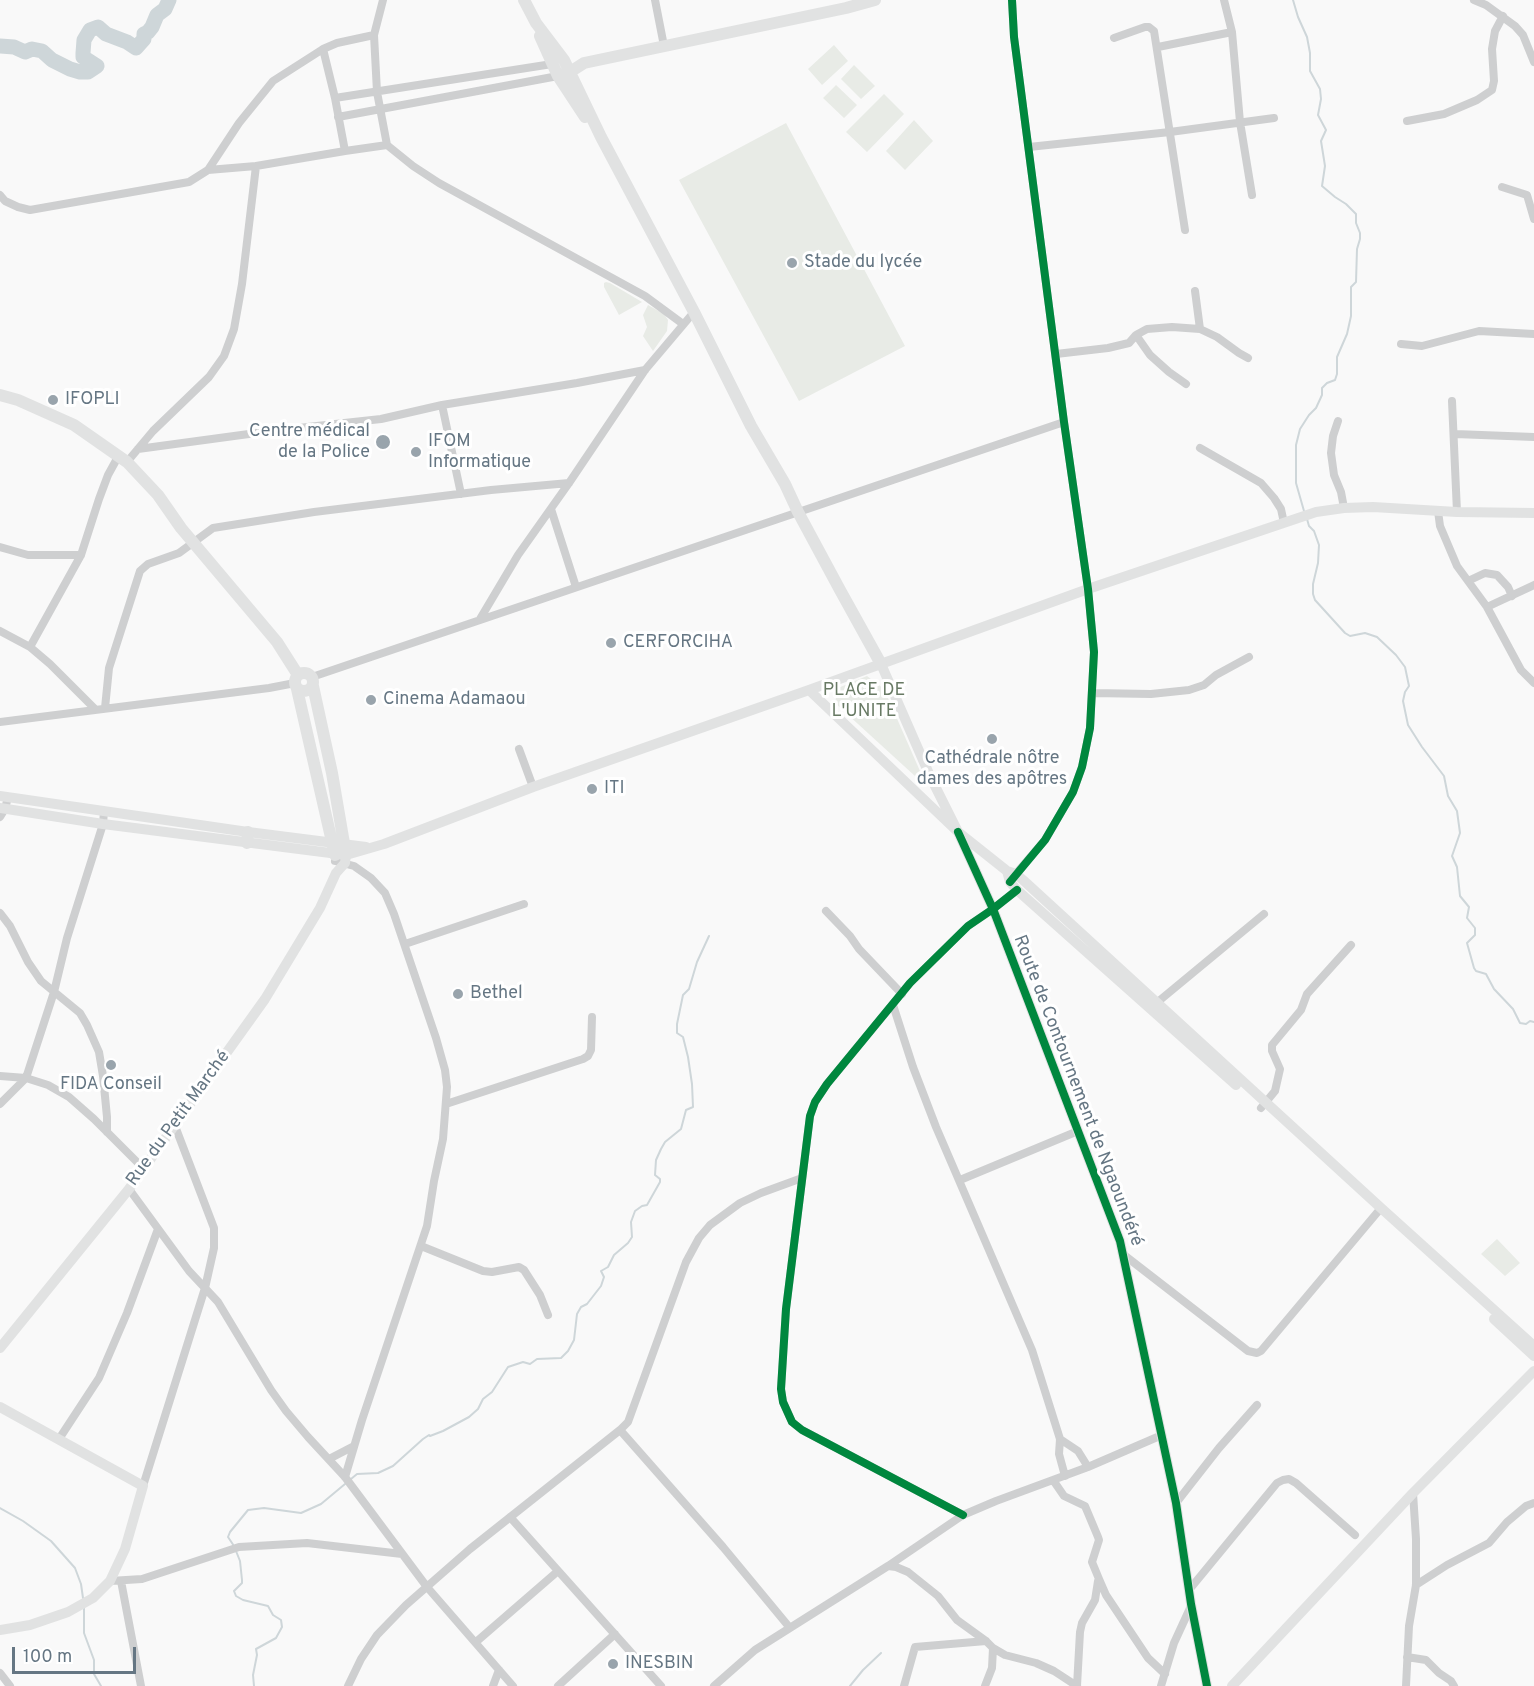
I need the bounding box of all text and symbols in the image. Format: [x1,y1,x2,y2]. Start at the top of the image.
place label: Stade du lycée [804,252,922,274]
marker: Stade du lycée [785,256,799,270]
place label: IFOPLI [65,389,120,411]
marker: IFOPLI [46,393,60,407]
place label: Centre médical de la Police [249,421,370,464]
place label: IFOM Informatique [428,431,531,474]
marker: Centre médical de la Police [374,433,392,451]
marker: IFOM Informatique [409,445,423,459]
place label: CERFORCIHA [623,632,733,654]
marker: CERFORCIHA [604,636,618,650]
park label: PLACE DE L'UNITE [823,680,905,722]
place label: Cinema Adamaou [383,689,526,711]
marker: Cinema Adamaou [364,693,378,707]
marker: Cathédrale nôtre dames des apôtres [985,732,999,746]
place label: Cathédrale nôtre dames des apôtres [917,748,1067,790]
place label: ITI [604,778,625,800]
marker: ITI [585,782,599,796]
street label: Route de Contournement de Ngaoundéré [1007,932,1147,1250]
place label: Bethel [470,983,523,1005]
marker: Bethel [451,987,465,1001]
street label: Rue du Petit Marché [123,1047,235,1191]
marker: FIDA Conseil [104,1058,118,1072]
place label: FIDA Conseil [60,1074,162,1096]
scale bar [15,1635,140,1673]
text: 100 m [23,1646,72,1669]
place label: INESBIN [625,1653,694,1675]
marker: INESBIN [606,1657,620,1671]

